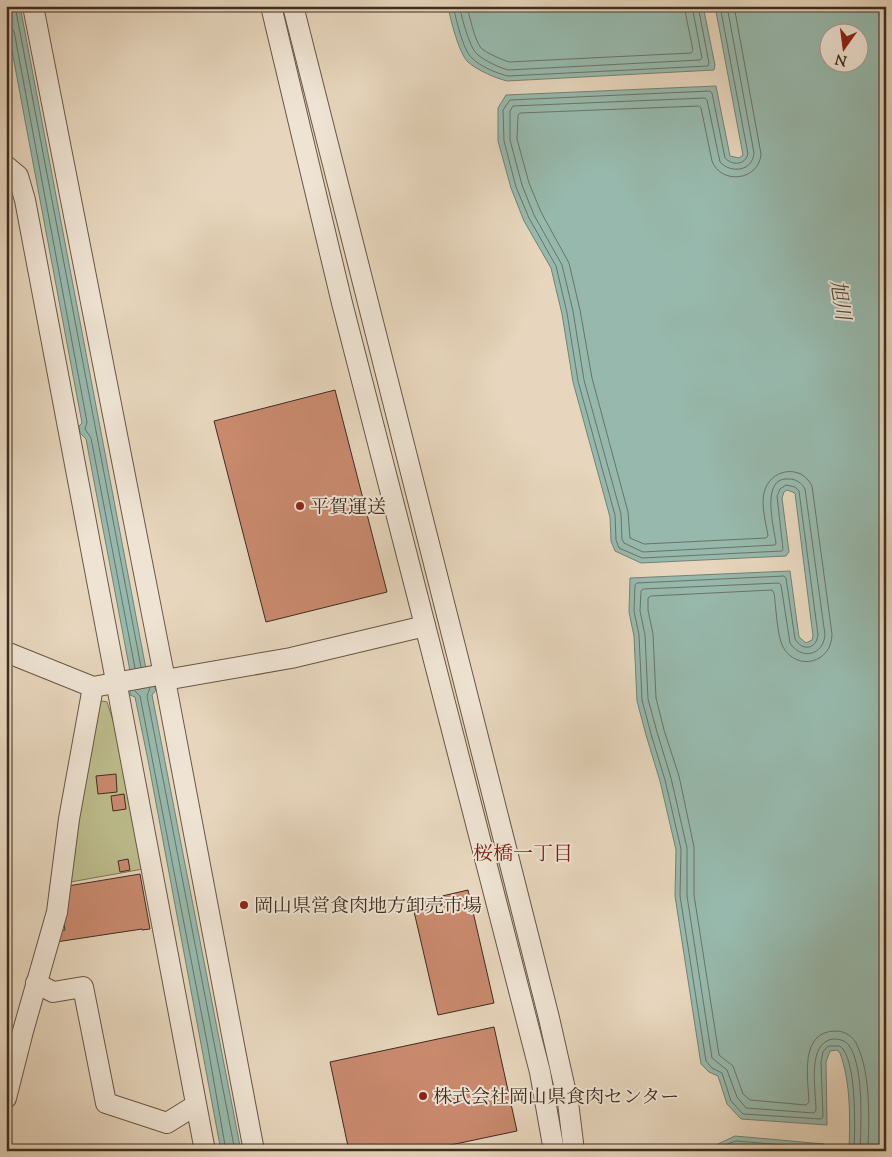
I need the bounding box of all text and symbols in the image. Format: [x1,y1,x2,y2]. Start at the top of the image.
north arrow [820,22,870,72]
text: N [833,48,849,70]
water label: 旭川 [821,278,856,324]
place label: 平賀運送 [310,495,386,522]
marker: 平賀運送 [294,500,306,512]
district label: 桜橋一丁目 [473,841,573,870]
place label: 岡山県営食肉地方卸売市場 [254,894,482,921]
marker: 岡山県営食肉地方卸売市場 [238,899,250,911]
place label: 株式会社岡山県食肉センター [433,1085,679,1112]
marker: 株式会社岡山県食肉センター [417,1090,429,1102]

